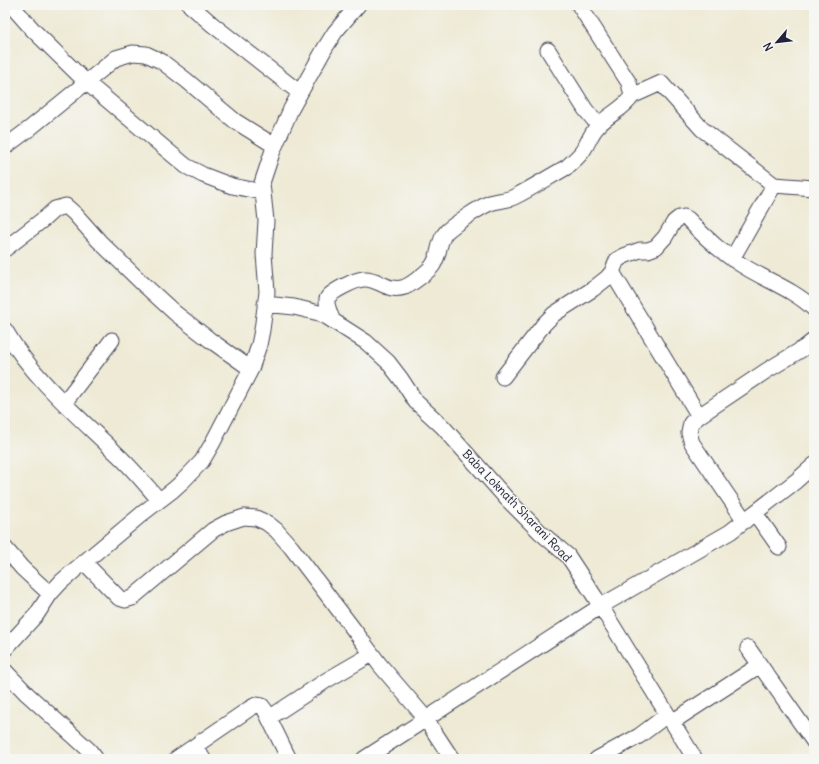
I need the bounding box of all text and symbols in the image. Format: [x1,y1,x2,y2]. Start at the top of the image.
north arrow [757,22,797,62]
text: N [760,40,776,53]
street label: Baba Loknath Sharani Road [460,446,575,565]

